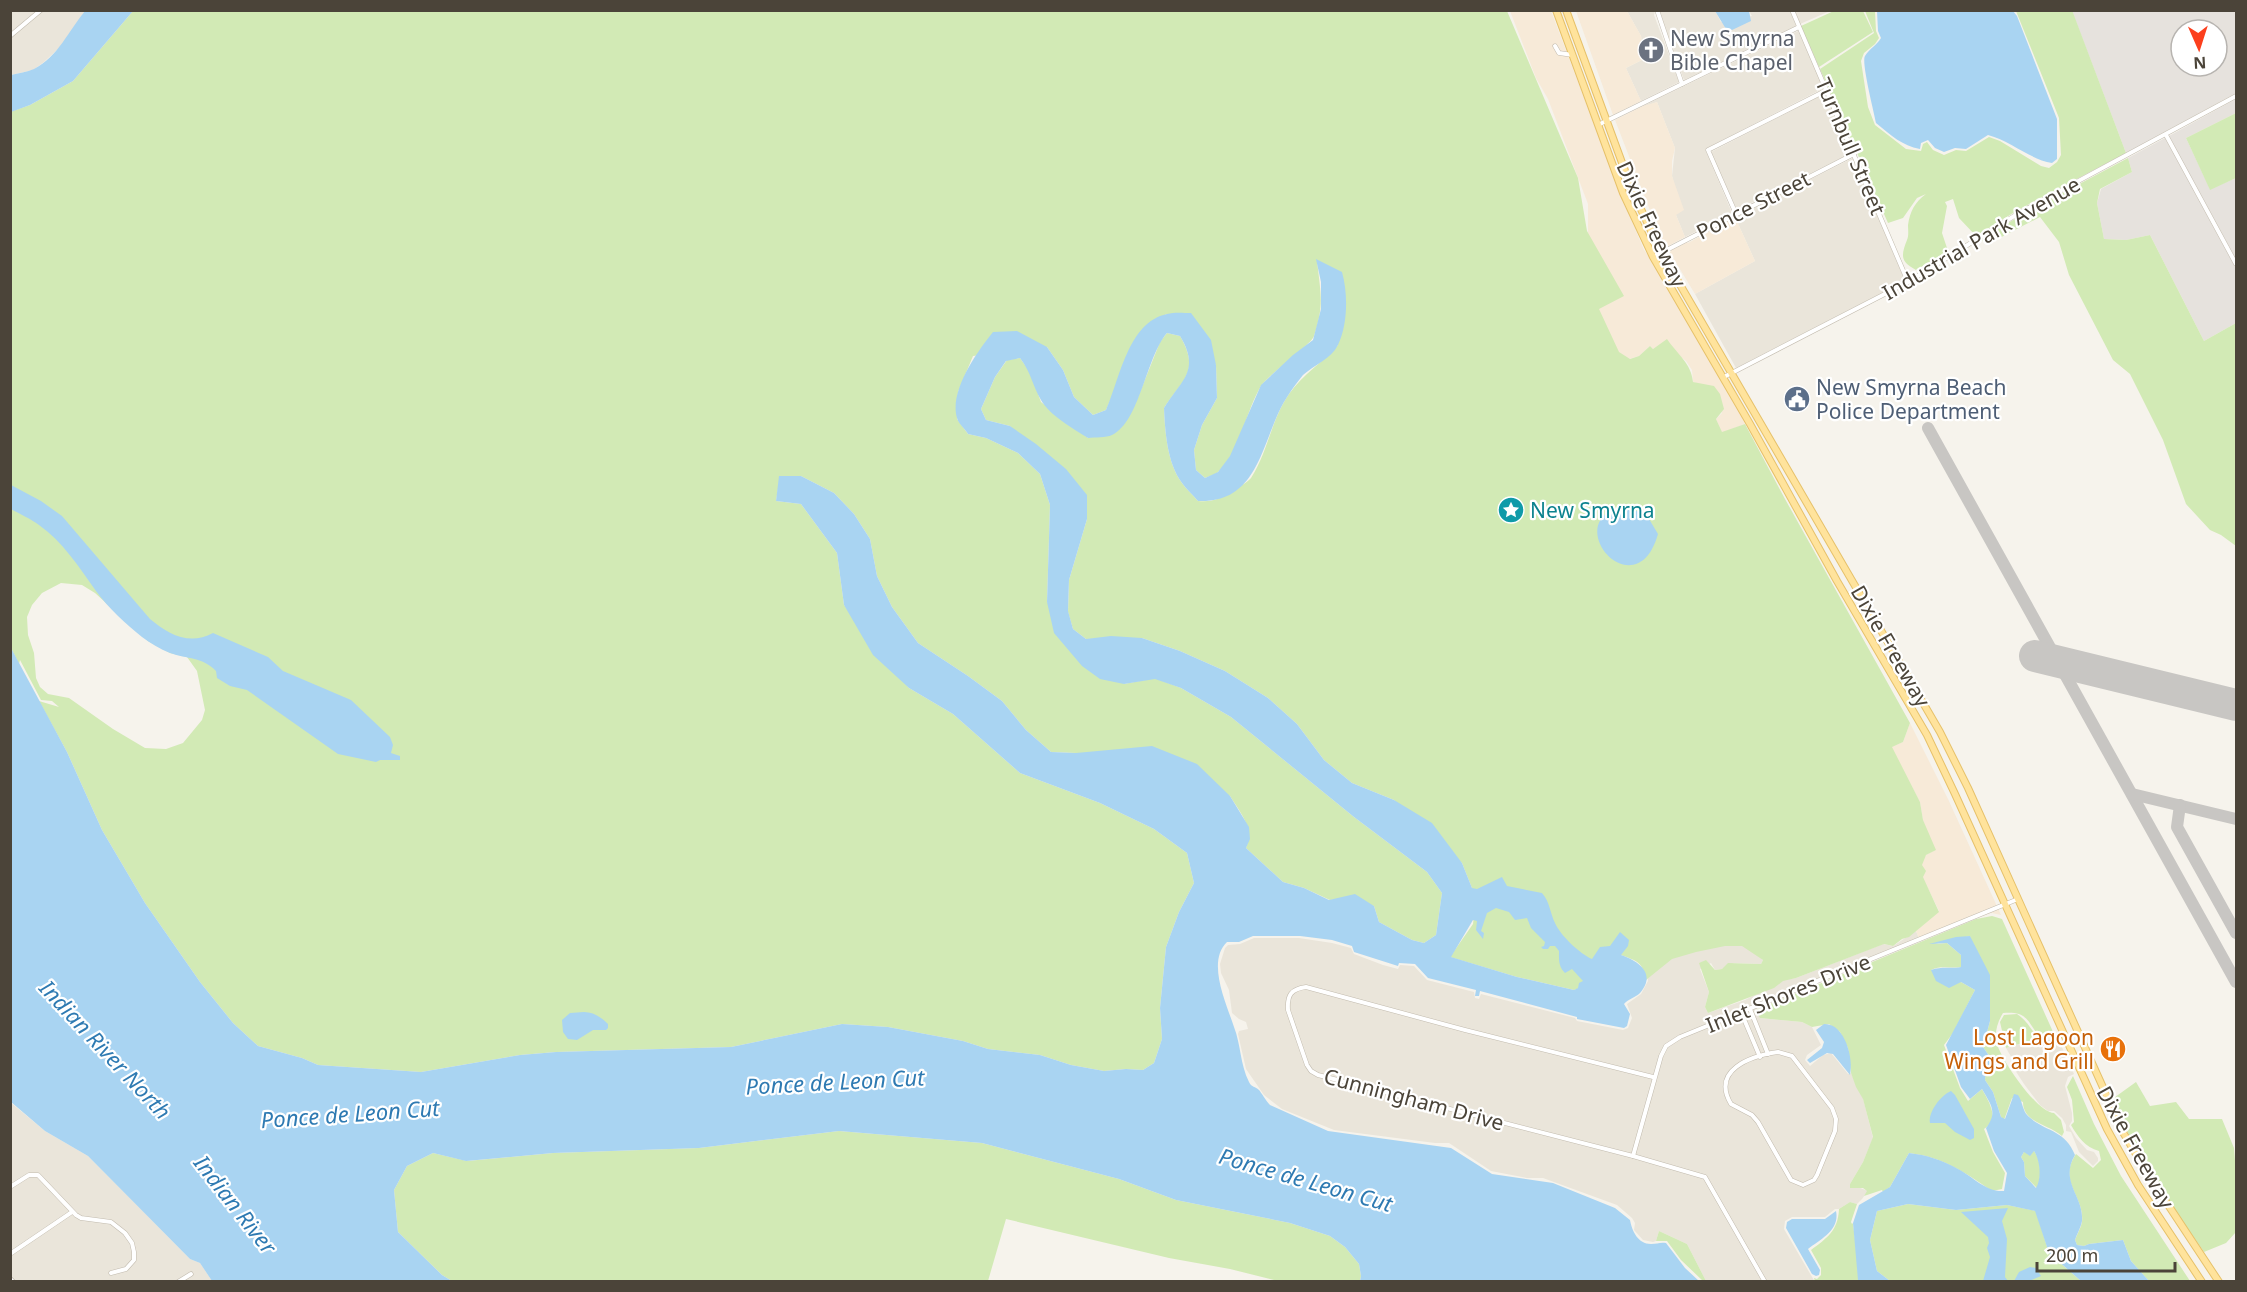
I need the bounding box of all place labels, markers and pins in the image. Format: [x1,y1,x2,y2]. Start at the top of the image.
place label: New Smyrna Bible Chapel [1670,24,1795,76]
church icon: New Smyrna Bible Chapel [1636,35,1666,65]
place label: New Smyrna Beach Police Department [1816,373,2006,425]
public building icon: New Smyrna Beach Police Department [1782,384,1812,414]
place icon: New Smyrna [1496,495,1526,525]
place label: New Smyrna [1530,496,1655,524]
place label: Lost Lagoon Wings and Grill [1944,1023,2094,1075]
restaurant icon: Lost Lagoon Wings and Grill [2098,1034,2128,1064]

